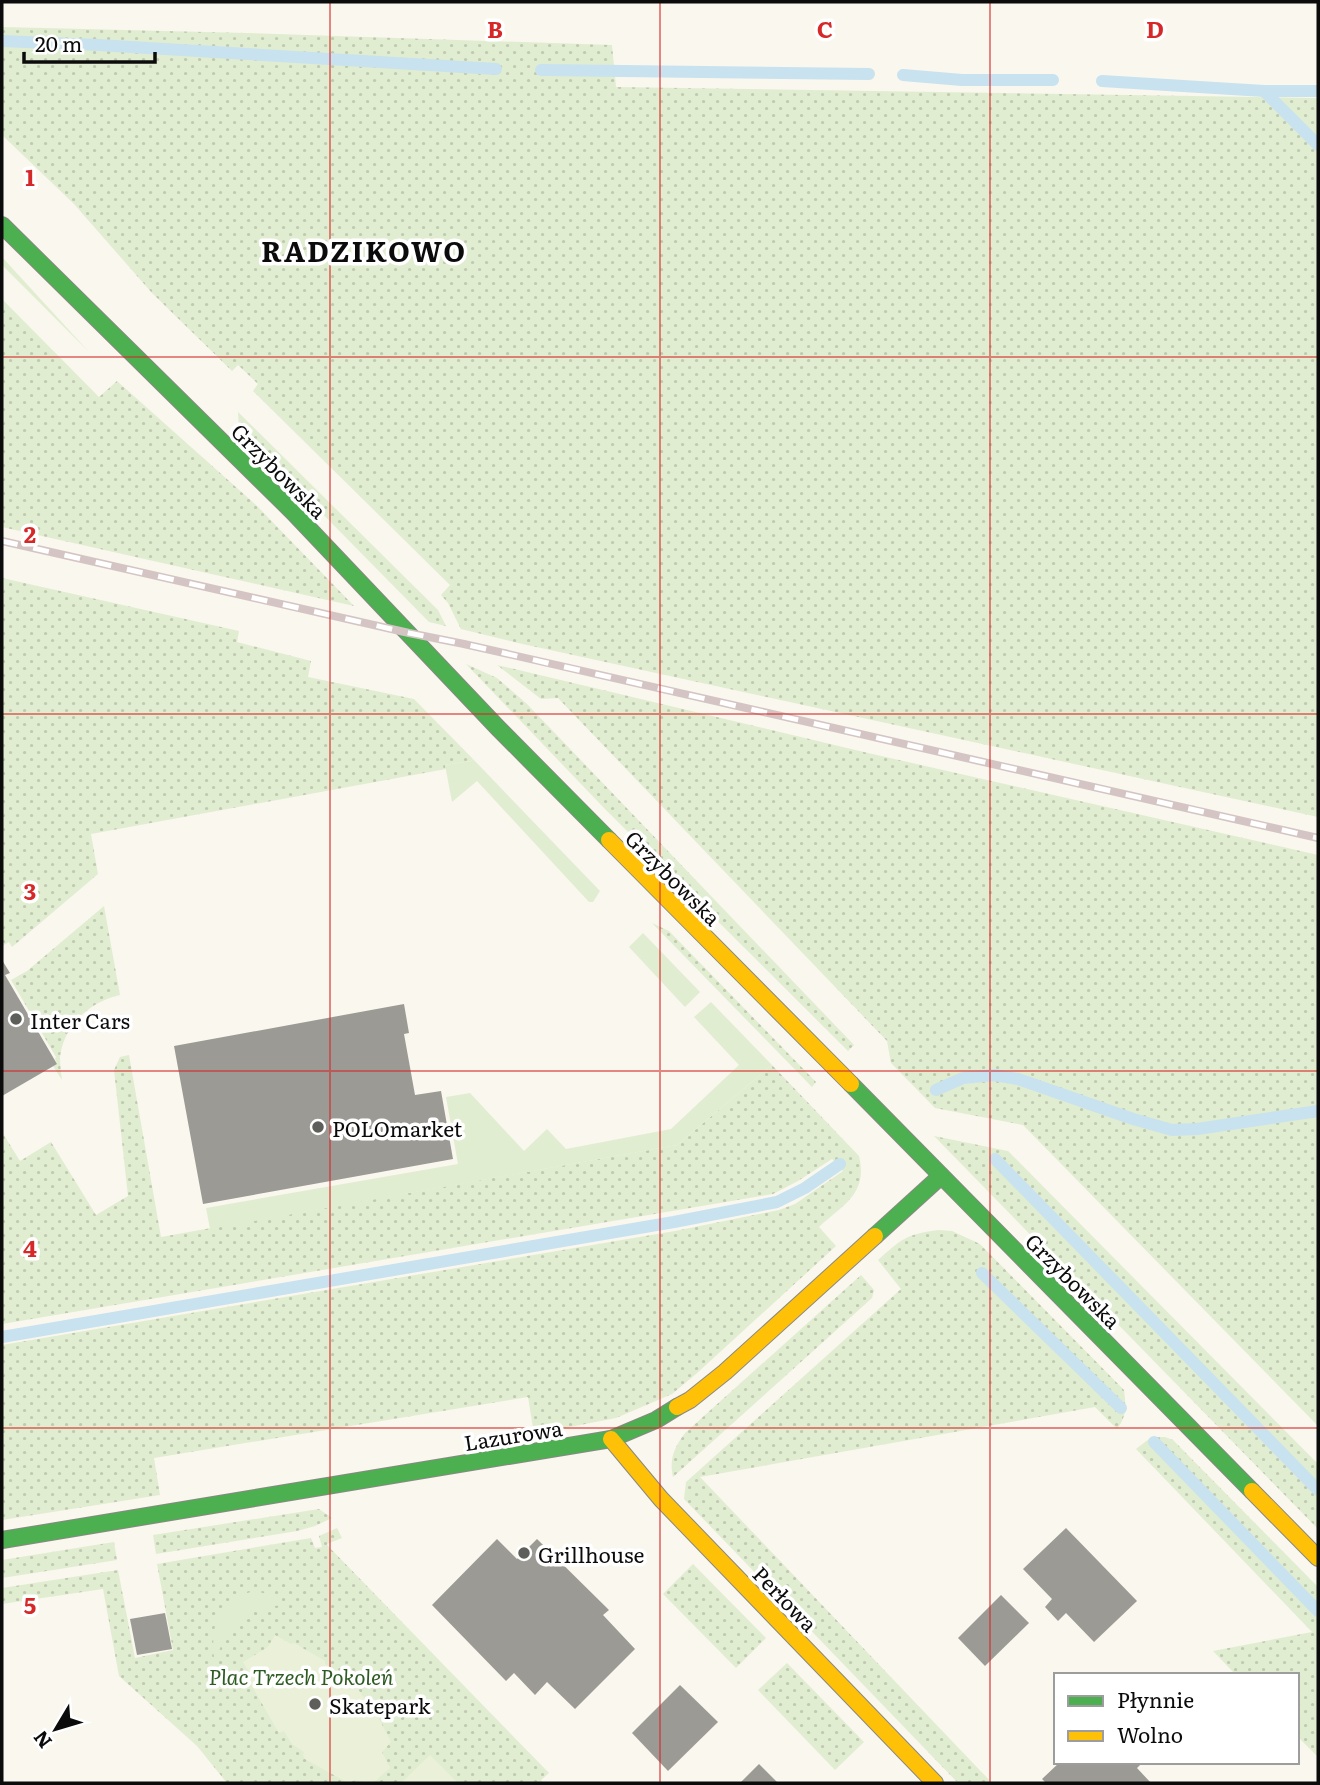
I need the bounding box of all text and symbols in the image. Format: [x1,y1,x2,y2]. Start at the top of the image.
text: B [487,11,503,45]
text: C [817,11,833,45]
text: D [1146,11,1164,45]
scale bar [24,21,156,65]
text: 20 m [35,27,82,58]
text: 1 [25,159,35,193]
district label: RADZIKOWO [261,229,467,271]
street label: Grzybowska [225,415,335,525]
text: 2 [24,516,36,550]
street label: Grzybowska [619,822,729,932]
text: 3 [24,873,36,907]
place label: Inter Cars [30,1004,130,1035]
marker: Inter Cars [8,1011,24,1027]
place label: POLOmarket [332,1112,463,1143]
marker: POLOmarket [310,1119,326,1135]
street label: Grzybowska [1019,1225,1129,1335]
text: 4 [23,1230,37,1264]
street label: Lazurowa [462,1411,565,1457]
place label: Grillhouse [538,1538,645,1569]
marker: Grillhouse [516,1545,532,1561]
street label: Perłowa [747,1558,826,1638]
text: 5 [24,1587,36,1621]
park label: Plac Trzech Pokoleń [209,1660,394,1691]
legend [1054,1673,1299,1764]
text: Płynnie [1117,1683,1194,1714]
place label: Skatepark [329,1689,431,1720]
north arrow [21,1694,91,1764]
marker: Skatepark [307,1696,323,1712]
text: Wolno [1117,1718,1183,1749]
text: N [26,1725,58,1755]

